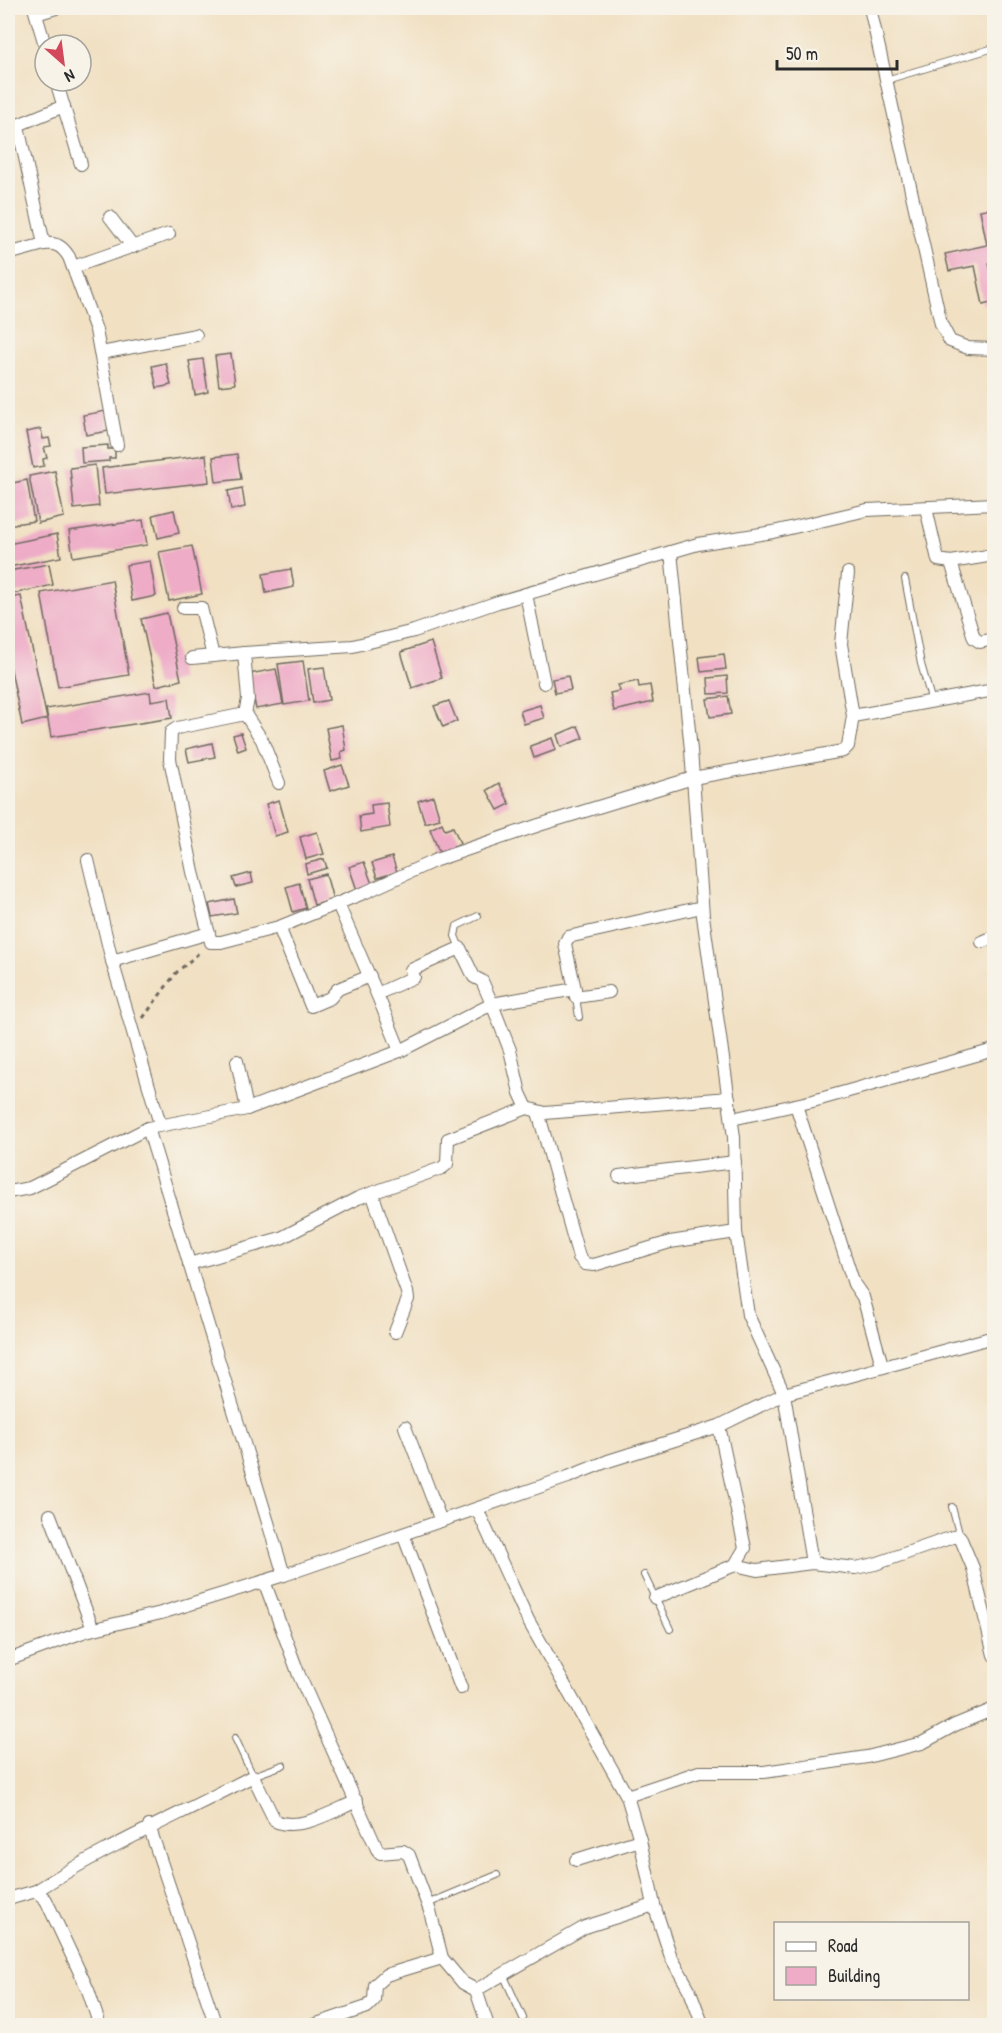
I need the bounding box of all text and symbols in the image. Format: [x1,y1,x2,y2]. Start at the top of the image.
north arrow [33,33,93,93]
scale bar [777,33,897,71]
text: 50 m [786,41,818,66]
text: N [61,65,79,88]
legend [774,1922,969,2000]
text: Road [828,1933,858,1958]
text: Building [828,1963,880,1988]

